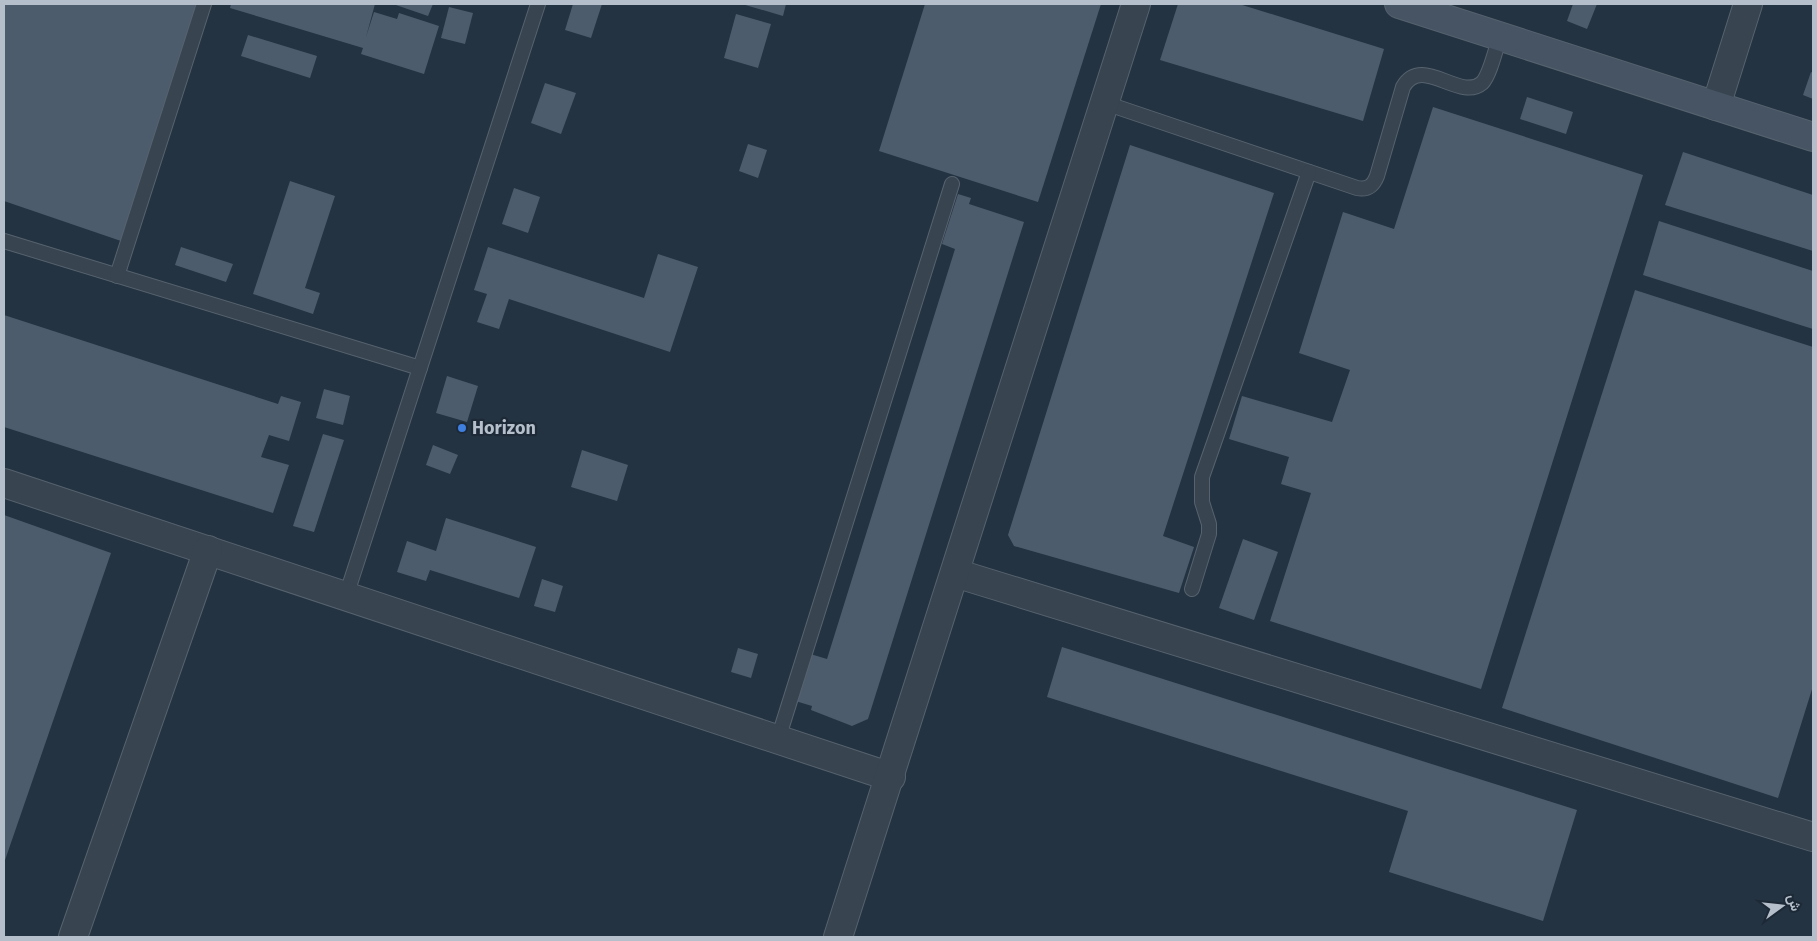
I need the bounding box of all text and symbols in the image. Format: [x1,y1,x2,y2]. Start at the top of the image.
place label: Horizon [472,417,536,439]
marker: Horizon [456,422,468,434]
north arrow [1757,881,1807,931]
text: ش [1784,892,1805,913]

